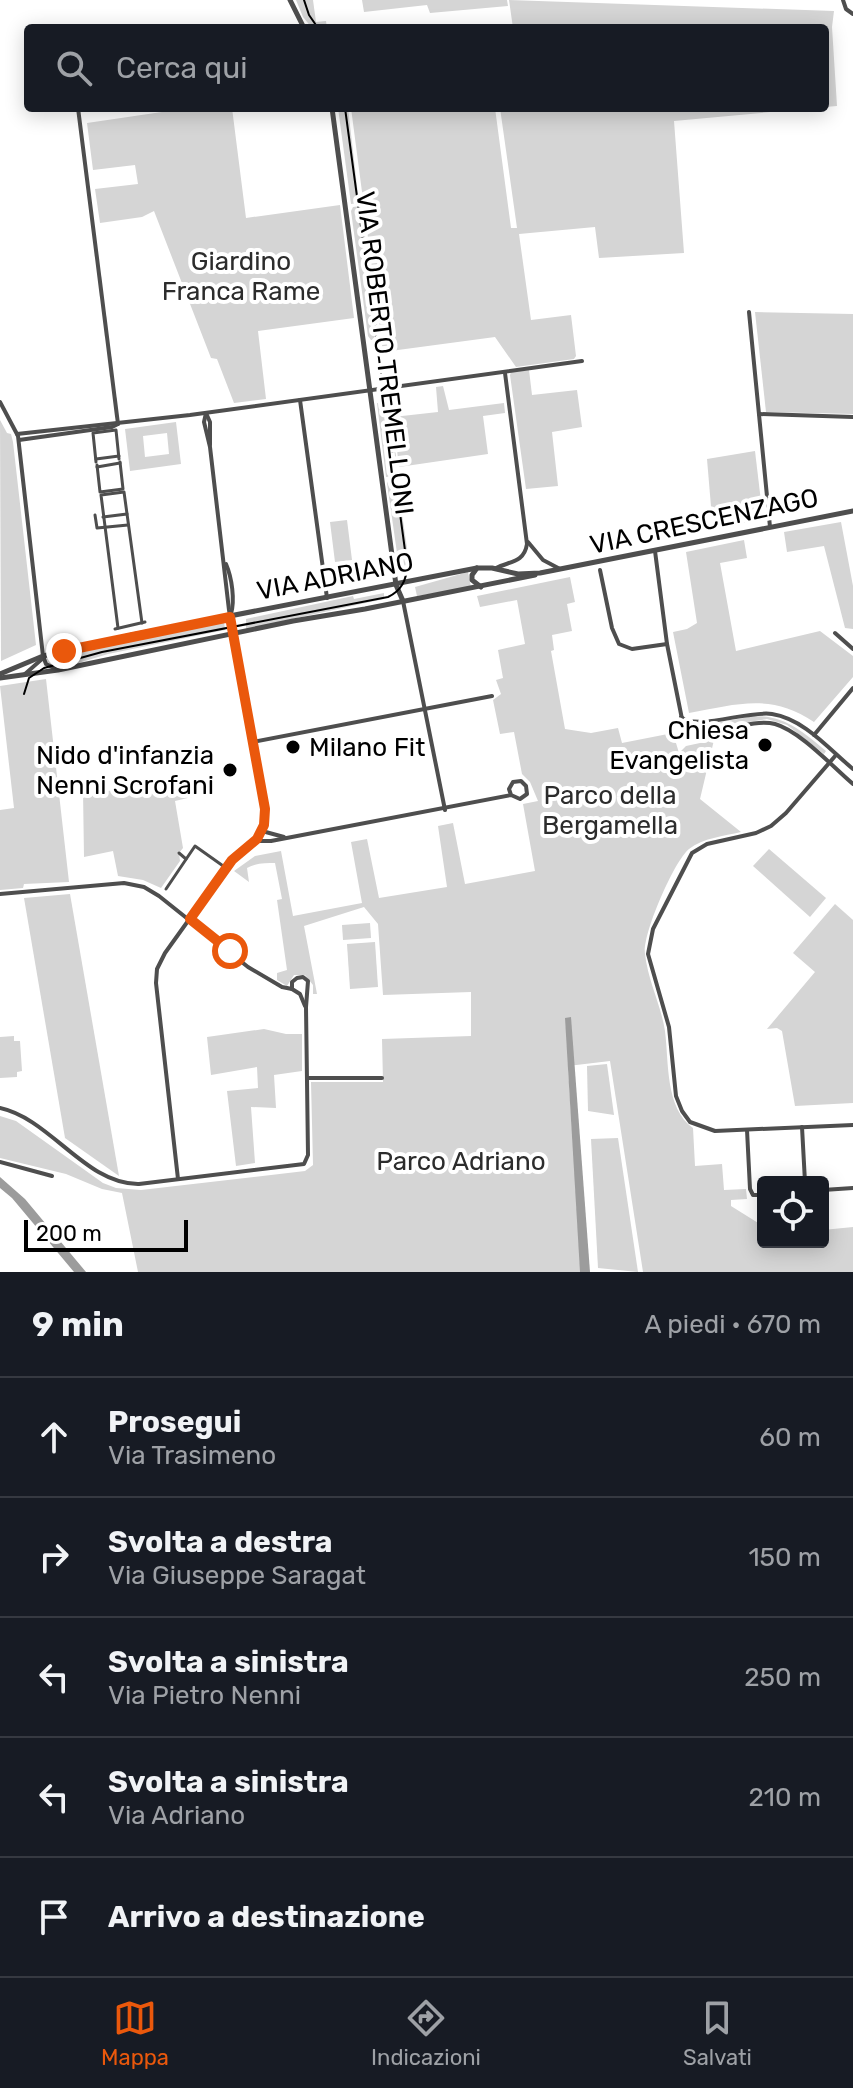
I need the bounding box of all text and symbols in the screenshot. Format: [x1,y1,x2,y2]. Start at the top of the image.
search box [24,24,829,112]
icon: search [52,46,96,90]
text: Cerca qui [116,50,248,86]
street label: VIA ROBERTO TREMELLONI [349,189,420,517]
park label: Giardino Franca Rame [162,246,320,307]
street label: VIA CRESCENZAGO [587,482,821,561]
street label: VIA ADRIANO [254,546,416,607]
route end [46,633,82,669]
place label: Chiesa Evangelista [609,715,749,776]
place label: Milano Fit [309,732,425,763]
marker: Chiesa Evangelista [756,736,774,754]
marker: Milano Fit [284,738,302,756]
place label: Nido d'infanzia Nenni Scrofani [36,740,214,801]
marker: Nido d'infanzia Nenni Scrofani [221,761,239,779]
park label: Parco della Bergamella [542,780,678,841]
route start [212,933,248,969]
park label: Parco Adriano [376,1146,546,1177]
map controls [757,1176,829,1248]
button: locate [757,1176,829,1248]
scale bar [24,1216,188,1252]
text: 200 m [36,1220,102,1247]
text: 9 min [32,1304,124,1345]
text: A piedi · 670 m [644,1309,821,1340]
text: Prosegui [108,1404,241,1440]
icon: ahead [32,1415,76,1459]
text: 60 m [759,1422,821,1453]
text: Via Trasimeno [108,1440,276,1471]
text: Svolta a destra [108,1524,333,1560]
icon: right [32,1535,76,1579]
text: 150 m [748,1542,821,1573]
text: Via Giuseppe Saragat [108,1560,366,1591]
text: Svolta a sinistra [108,1644,349,1680]
icon: left [32,1655,76,1699]
text: 250 m [744,1662,821,1693]
text: Via Pietro Nenni [108,1680,301,1711]
text: Svolta a sinistra [108,1764,349,1800]
icon: left [32,1775,76,1819]
text: 210 m [749,1782,821,1813]
text: Via Adriano [108,1800,245,1831]
icon: arrive [32,1895,76,1939]
text: Arrivo a destinazione [108,1899,425,1935]
tab: Mappa [101,1996,169,2071]
tab: Indicazioni [371,1996,481,2071]
tab: Salvati [683,1996,752,2071]

